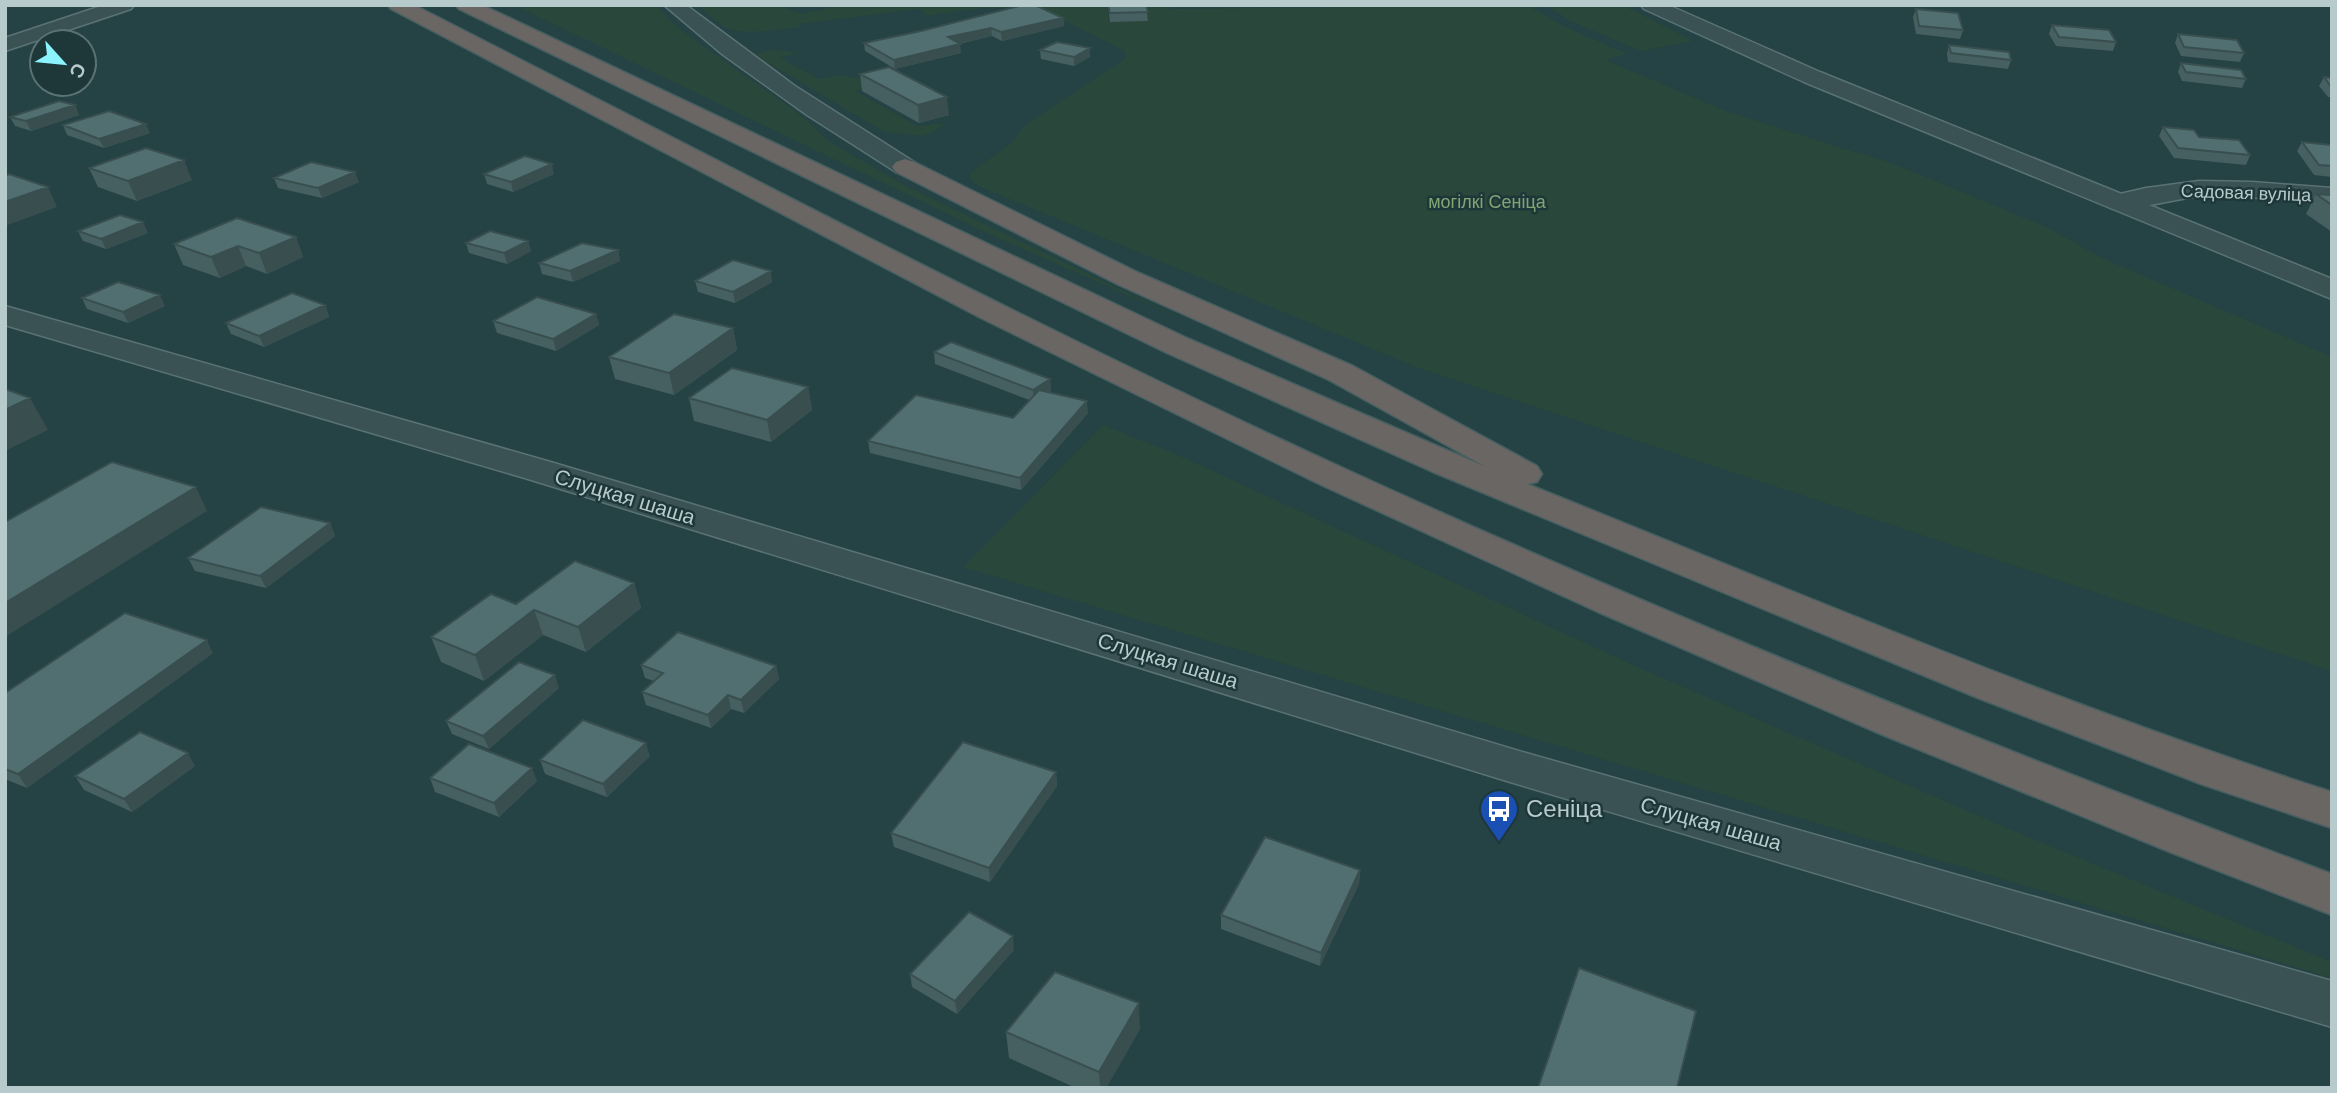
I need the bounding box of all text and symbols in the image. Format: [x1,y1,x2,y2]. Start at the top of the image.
north arrow [28,28,98,98]
text: С [65,60,90,82]
street label: Садовая вуліца [2180,181,2313,205]
park label: могілкі Сеніца [1428,192,1547,212]
street label: Слуцкая шаша [552,464,698,529]
street label: Слуцкая шаша [1095,628,1241,693]
bus stop icon: Сеніца [1478,788,1520,843]
street label: Слуцкая шаша [1638,792,1785,855]
place label: Сеніца [1526,795,1603,822]

